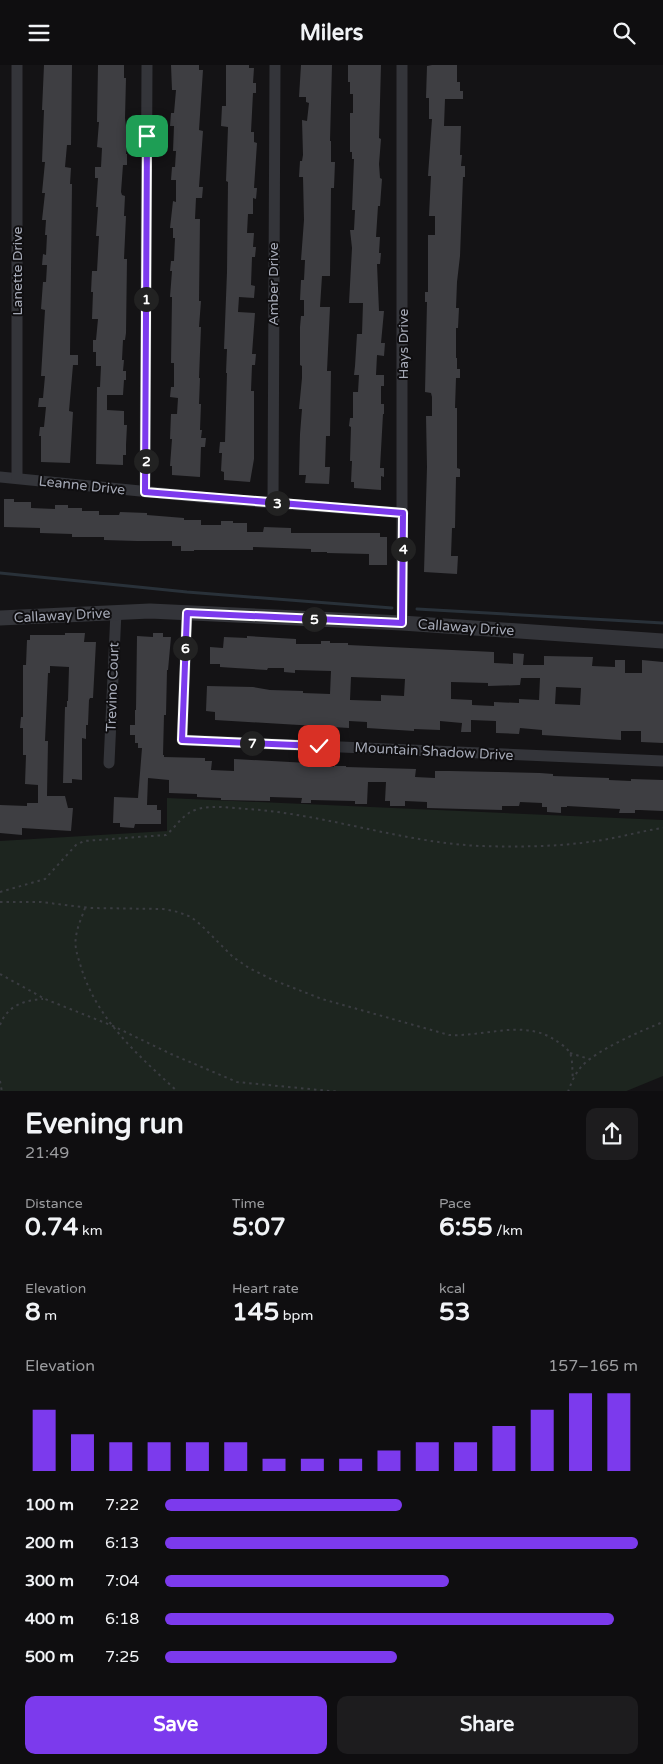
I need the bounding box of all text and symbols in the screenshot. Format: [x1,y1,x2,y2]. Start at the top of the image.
icon: menu [25,19,53,47]
icon: search [610,19,638,47]
text: Milers [300,20,363,46]
pin [126,115,168,157]
icon: arrive [133,122,161,150]
street label: Lanette Drive [9,226,26,316]
street label: Amber Drive [265,242,282,326]
pin: 1 [134,287,158,311]
text: 1 [142,291,151,308]
street label: Hays Drive [395,309,412,379]
pin: 2 [134,449,158,473]
text: 2 [142,453,151,470]
street label: Leanne Drive [38,472,126,499]
pin: 3 [264,491,290,515]
text: 3 [273,495,282,512]
pin: 4 [390,537,416,561]
text: 4 [399,541,408,558]
street label: Callaway Drive [13,604,111,627]
pin: 5 [302,607,326,631]
text: 5 [310,611,319,628]
street label: Callaway Drive [417,616,515,639]
pin: 6 [172,635,198,661]
text: 6 [181,640,190,657]
street label: Trevino Court [102,641,123,732]
pin [298,725,340,767]
pin: 7 [240,731,264,755]
icon: check [305,732,333,760]
text: 7 [248,735,257,752]
street label: Mountain Shadow Drive [354,739,514,764]
text: Evening run [25,1107,184,1141]
button: share [586,1108,638,1160]
text: 21:49 [25,1143,69,1163]
text: Distance [25,1195,83,1212]
text: Time [232,1195,265,1212]
text: Pace [439,1195,471,1212]
text: 0.74 [25,1212,78,1242]
text: 5:07 [232,1212,286,1242]
text: 6:55 [439,1212,493,1242]
text: km [78,1222,102,1239]
text: /km [493,1222,523,1239]
text: Elevation [25,1280,86,1297]
text: Heart rate [232,1280,299,1297]
text: kcal [439,1280,465,1297]
text: 8 [25,1297,41,1327]
text: 145 [232,1297,279,1327]
text: 53 [439,1297,470,1327]
text: m [41,1307,57,1324]
text: bpm [279,1307,313,1324]
text: Elevation [25,1356,95,1376]
text: 157–165 m [548,1356,638,1376]
text: 100 m [25,1495,74,1515]
text: 7:22 [105,1495,139,1515]
text: 200 m [25,1533,74,1553]
text: 6:13 [105,1533,139,1553]
text: 300 m [25,1571,74,1591]
text: 7:04 [105,1571,139,1591]
text: 400 m [25,1609,74,1629]
text: 6:18 [105,1609,139,1629]
text: 500 m [25,1647,74,1667]
text: 7:25 [105,1647,139,1667]
button: Save [25,1696,327,1754]
button: Share [337,1696,638,1754]

